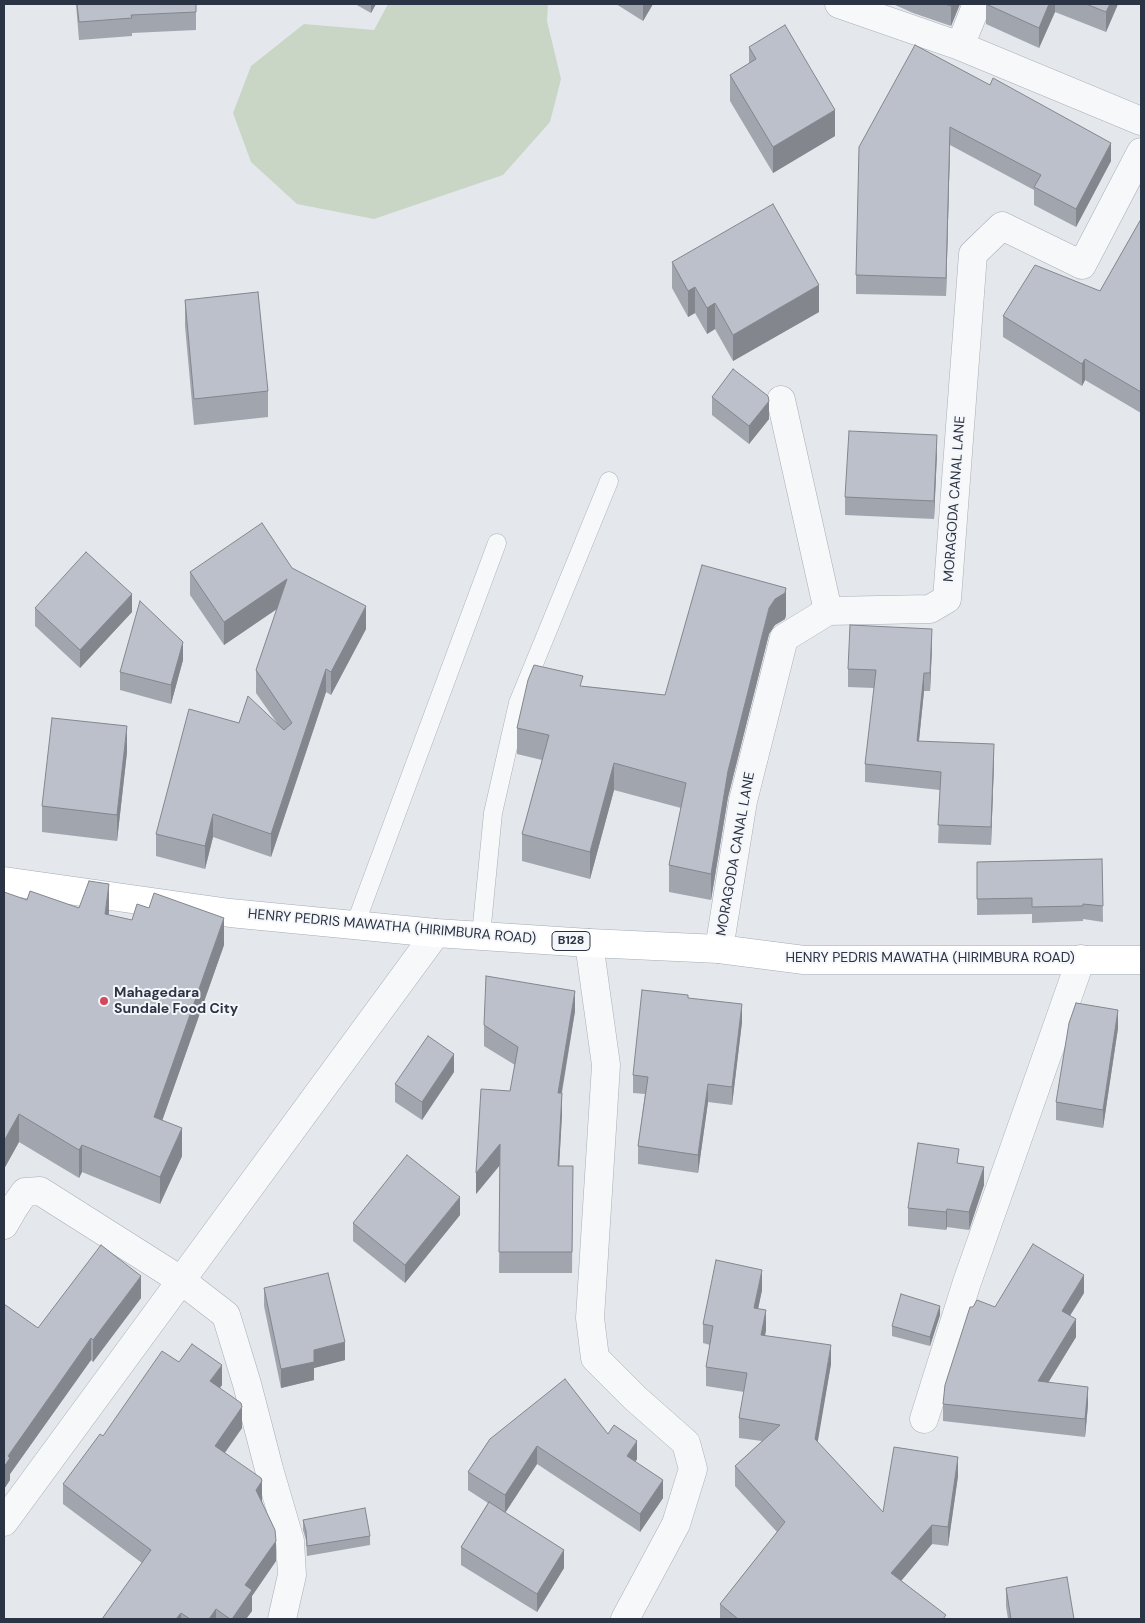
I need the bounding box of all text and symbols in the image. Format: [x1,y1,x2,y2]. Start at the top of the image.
street label: MORAGODA CANAL LANE [941,415,969,583]
street label: MORAGODA CANAL LANE [713,771,759,937]
street label: HENRY PEDRIS MAWATHA (HIRIMBURA ROAD) [247,906,537,948]
road number: B128 [552,931,590,950]
street label: HENRY PEDRIS MAWATHA (HIRIMBURA ROAD) [785,950,1075,966]
place label: Mahagedara Sundale Food City [114,985,238,1018]
marker: Mahagedara Sundale Food City [98,995,110,1007]

